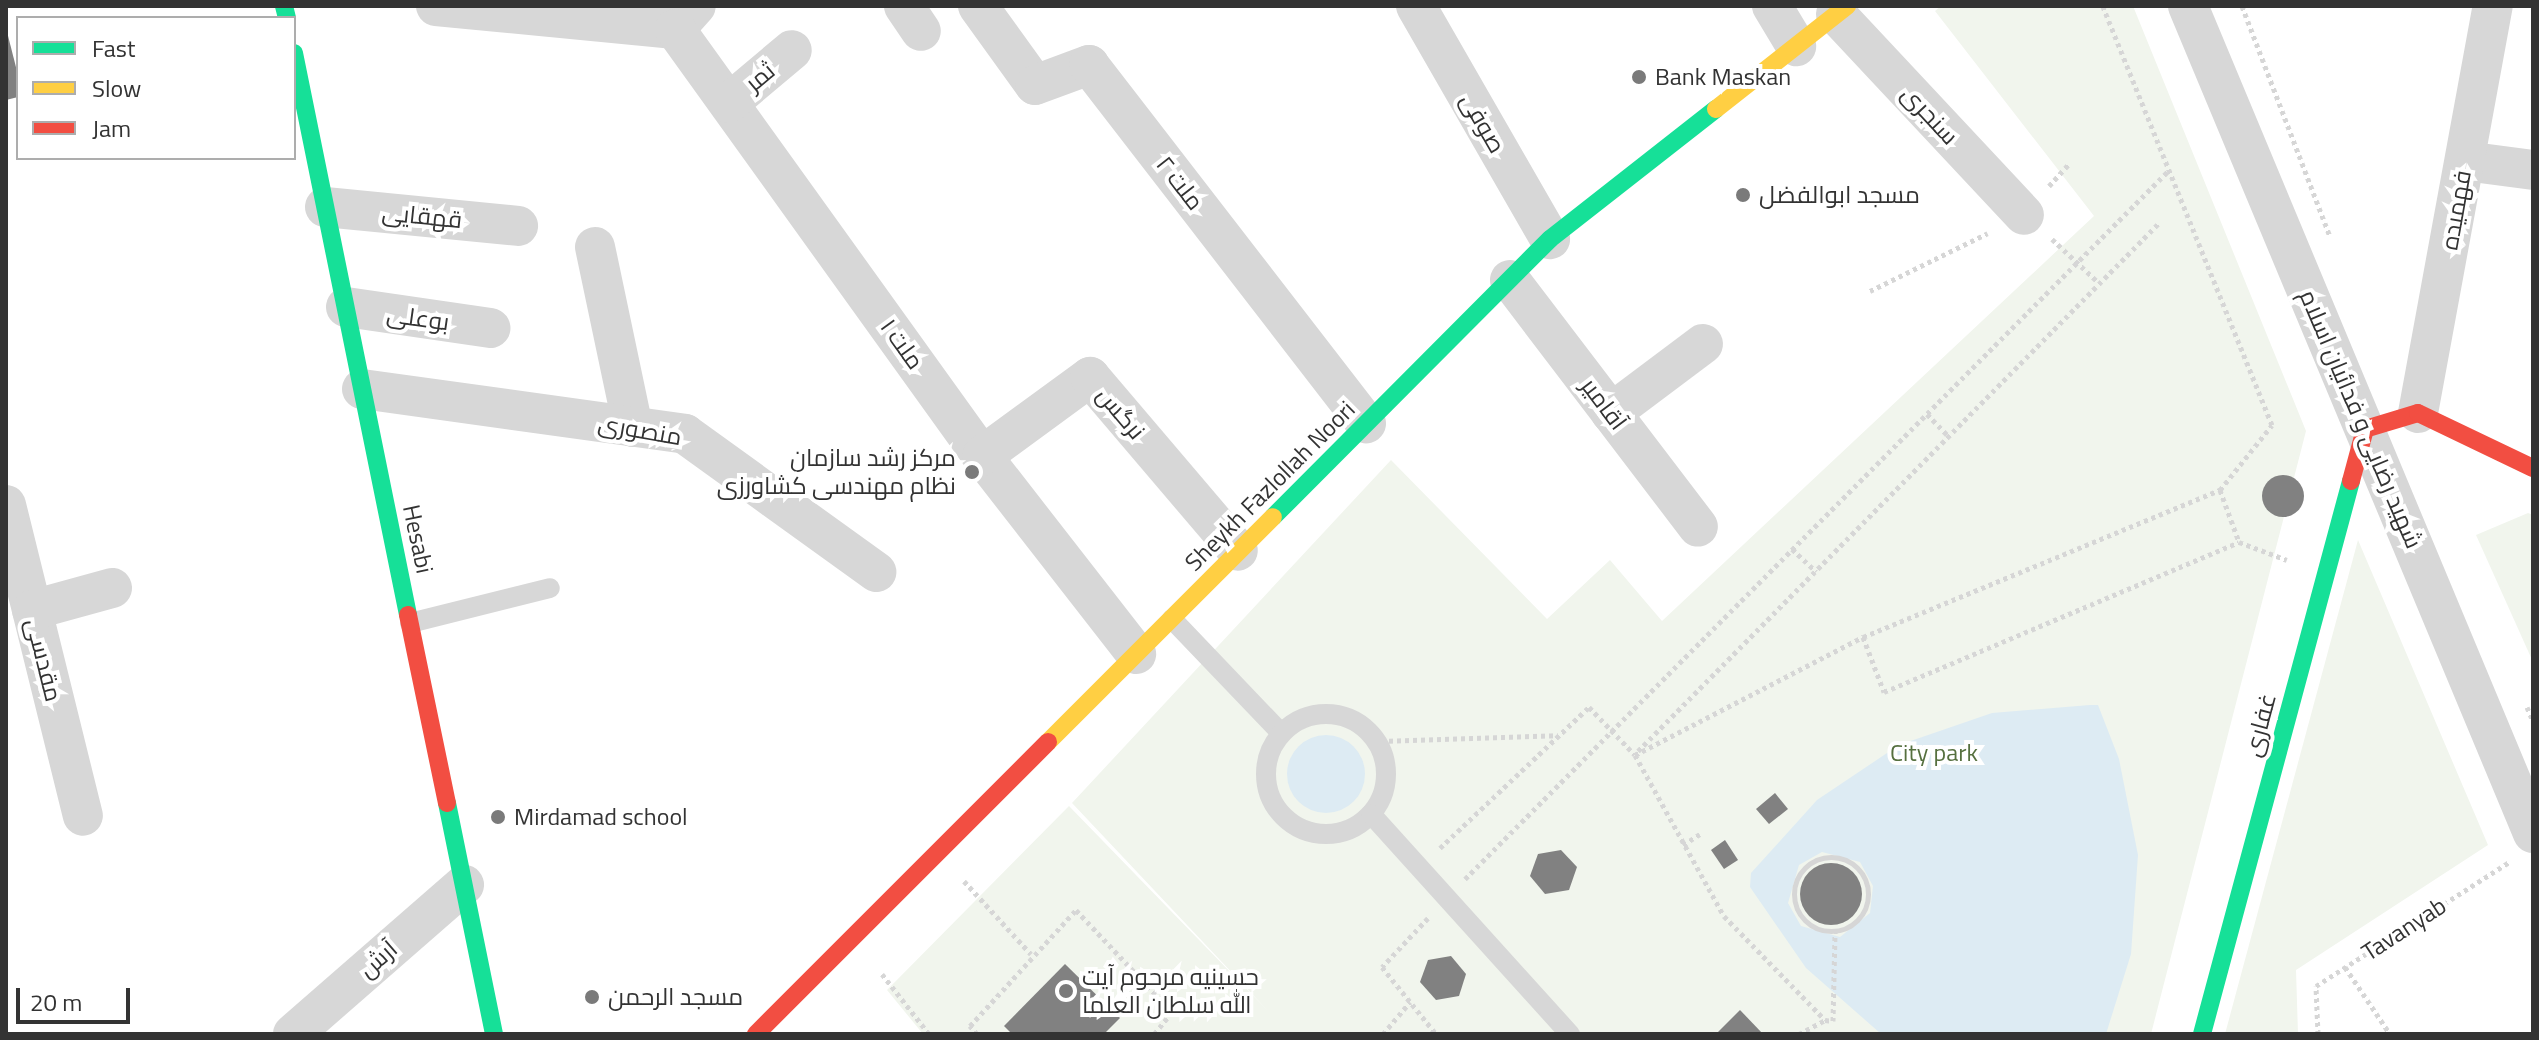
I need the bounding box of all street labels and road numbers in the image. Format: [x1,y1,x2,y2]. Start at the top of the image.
street label: ثمر [739,56,781,98]
street label: سنجری [1896,80,1964,150]
street label: صوفی [1454,88,1512,158]
street label: ملت ۲ [1150,150,1210,216]
street label: فهمیده [2435,168,2477,252]
street label: قهقایی [380,197,464,235]
street label: شهید رضایی و فدائیان اسلام [2293,285,2429,553]
street label: بوعلی [385,299,451,337]
street label: ملت ۱ [874,313,930,375]
street label: آقامیر [1575,372,1633,436]
street label: نرگس [1091,381,1151,445]
street label: Sheykh Fazlollah Noori [1179,395,1361,577]
street label: منصوری [596,408,684,452]
street label: Hesabi [397,502,439,576]
street label: مقدسی [20,615,68,705]
street label: غفاری [2238,690,2282,760]
street label: Tavanyab [2357,891,2451,967]
street label: آرش [353,934,403,984]

